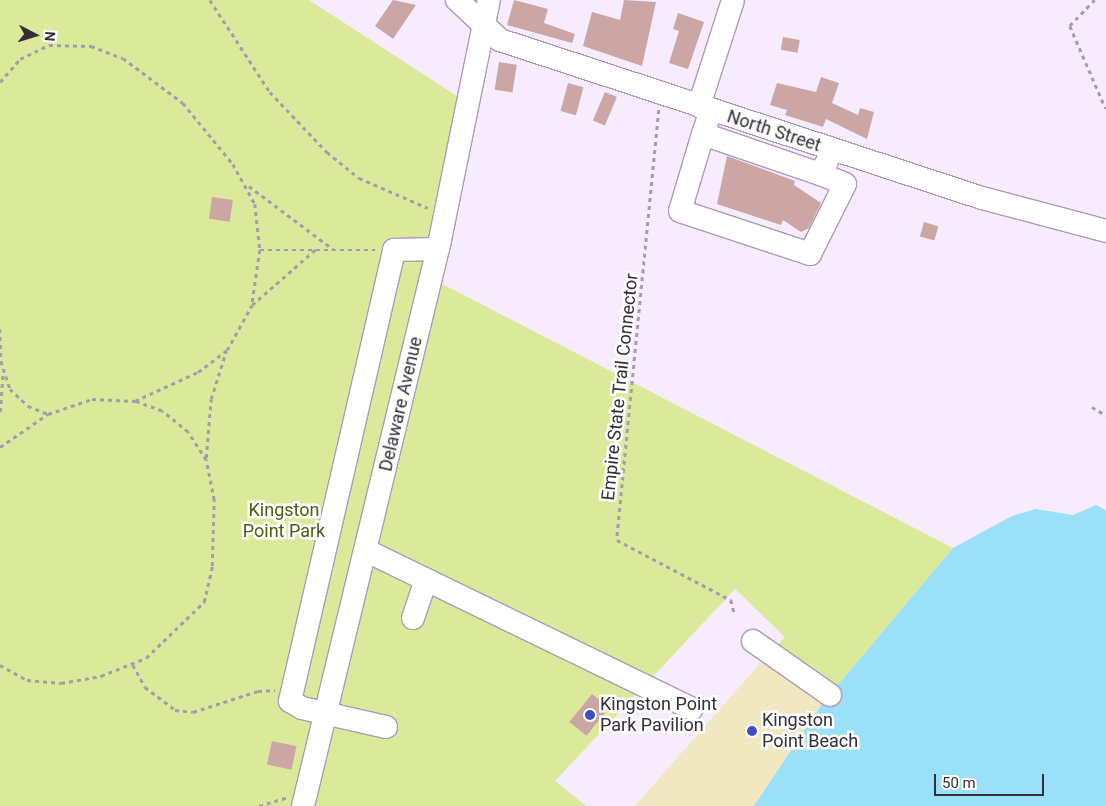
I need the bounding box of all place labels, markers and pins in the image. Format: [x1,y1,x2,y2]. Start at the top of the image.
place label: Kingston Point Park Pavilion [600,694,717,736]
marker: Kingston Point Park Pavilion [584,709,596,721]
place label: Kingston Point Beach [762,710,858,752]
marker: Kingston Point Beach [746,725,758,737]

